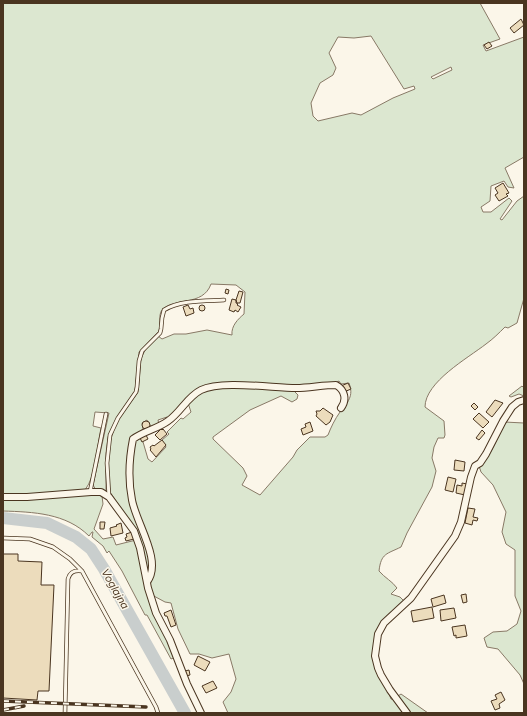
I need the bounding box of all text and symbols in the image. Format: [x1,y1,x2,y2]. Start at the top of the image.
water label: Voglajna [98,567,132,612]

